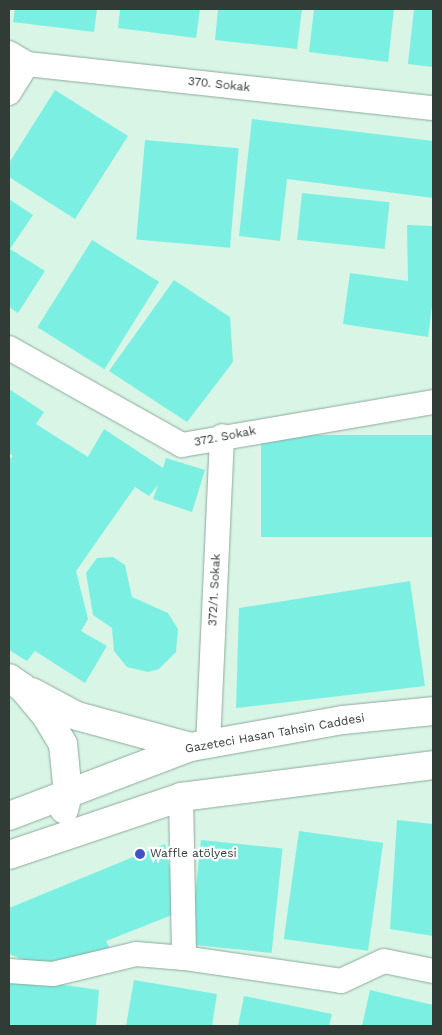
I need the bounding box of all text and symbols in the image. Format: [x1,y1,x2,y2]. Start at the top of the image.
street label: 370. Sokak [187,75,251,95]
street label: 372. Sokak [193,424,257,450]
street label: 372/1. Sokak [206,553,224,627]
street label: Gazeteci Hasan Tahsin Caddesi [184,711,366,757]
place label: Waffle atölyesi [150,847,237,861]
marker: Waffle atölyesi [134,848,146,860]

